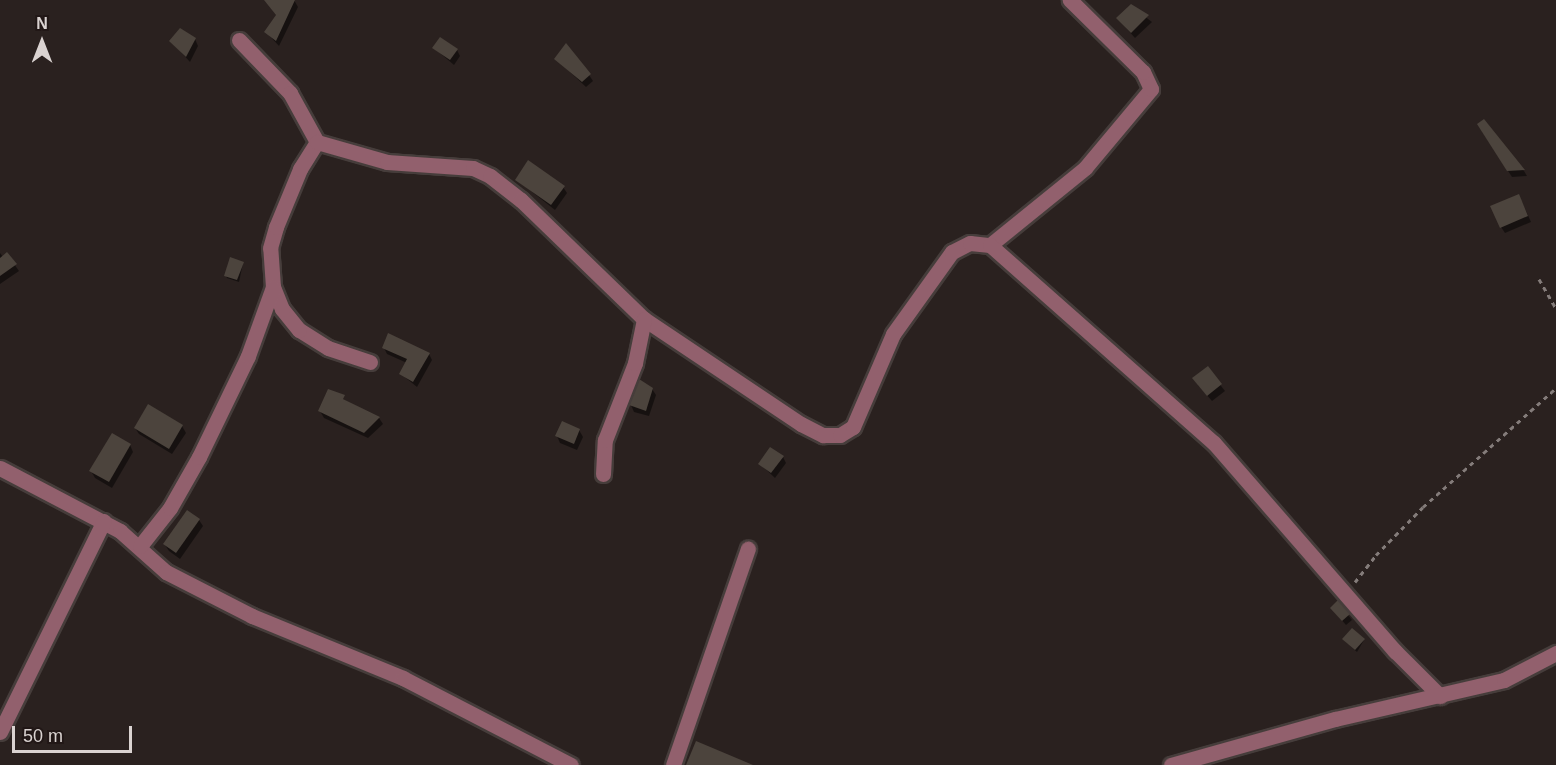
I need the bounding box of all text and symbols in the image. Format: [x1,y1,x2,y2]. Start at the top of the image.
north arrow [12,12,72,72]
text: N [36,15,48,32]
scale bar [15,714,135,752]
text: 50 m [23,726,63,746]

